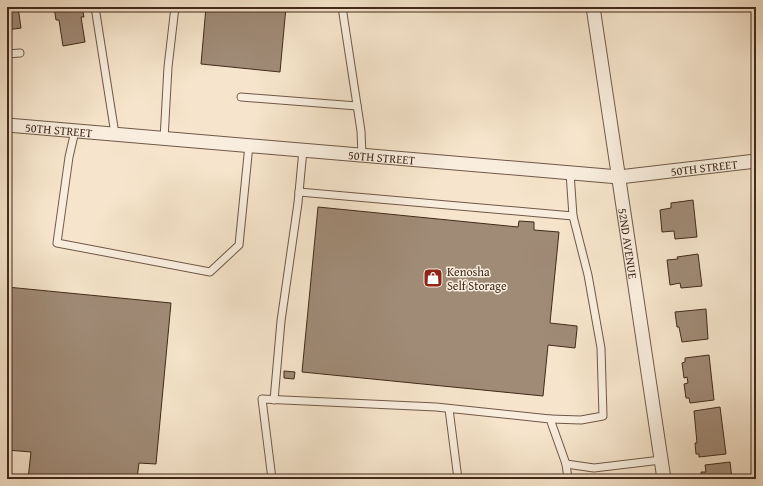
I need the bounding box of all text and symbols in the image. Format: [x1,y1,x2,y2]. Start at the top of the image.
street label: 50TH STREET [25,118,93,141]
street label: 50TH STREET [347,146,416,168]
street label: 50TH STREET [670,155,739,179]
street label: 52ND AVENUE [615,207,642,280]
place label: Kenosha Self Storage [447,263,507,294]
shop icon: Kenosha Self Storage [422,267,444,289]

